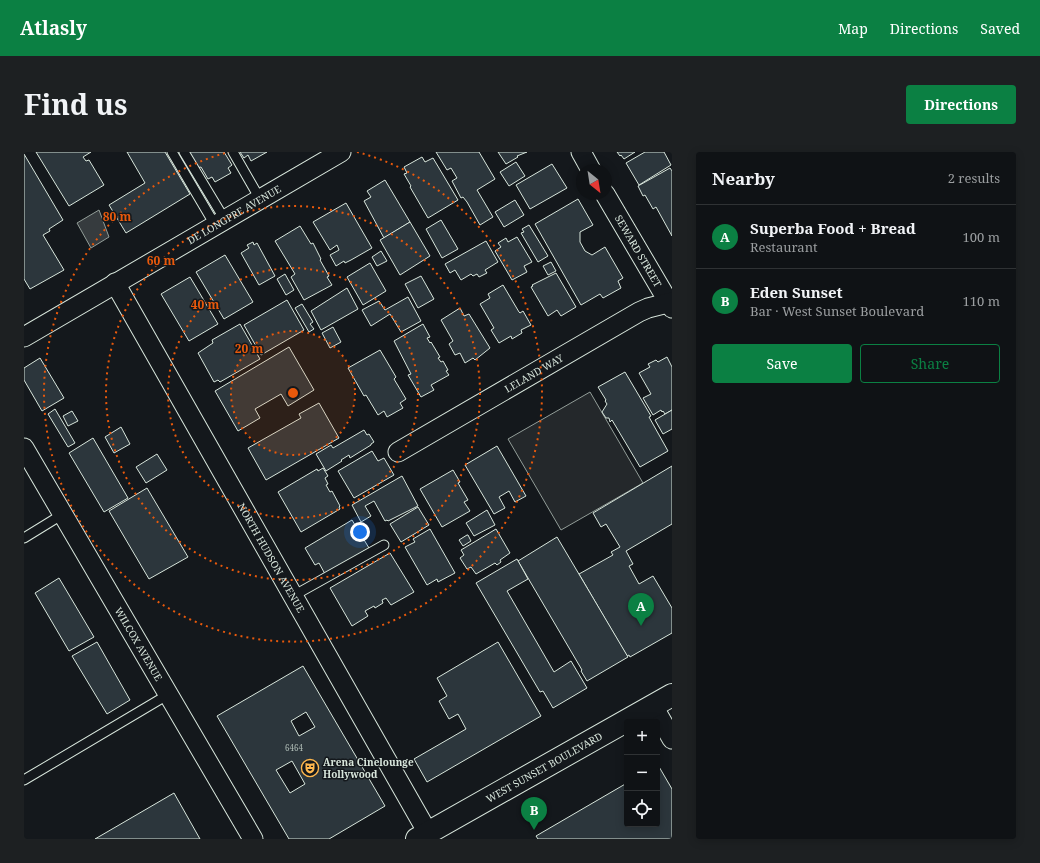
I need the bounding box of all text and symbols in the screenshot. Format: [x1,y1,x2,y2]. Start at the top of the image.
text: Atlasly [20,15,87,41]
text: Map [838,19,868,38]
text: Directions [890,19,958,38]
text: Saved [980,19,1020,38]
text: Find us [24,85,128,123]
button: Directions [906,85,1016,124]
north arrow [576,164,612,200]
text: Nearby [712,167,775,190]
text: 2 results [948,169,1000,187]
street label: DE LONGPRE AVENUE [184,182,283,247]
text: 80 m [103,208,131,225]
street label: SEWARD STREET [612,212,665,290]
text: Superba Food + Bread [750,218,916,238]
text: A [720,228,730,246]
text: 100 m [963,228,1000,246]
text: Restaurant [750,238,818,256]
text: 60 m [147,252,175,269]
text: Eden Sunset [750,282,843,302]
text: B [721,292,729,310]
text: 110 m [963,292,1000,310]
text: 40 m [191,296,219,313]
text: Bar · West Sunset Boulevard [750,302,924,320]
text: 20 m [235,340,263,357]
button: Save [712,344,852,383]
button: Share [860,344,1000,383]
street label: LELAND WAY [502,350,566,396]
centre of rings [286,386,300,400]
street label: NORTH HUDSON AVENUE [235,500,308,615]
your location [350,522,370,542]
pin: A [628,593,654,626]
street label: WILCOX AVENUE [112,604,166,683]
map controls [624,719,660,827]
button: + [624,719,660,755]
street label: WEST SUNSET BOULEVARD [483,729,605,806]
house number: 6464 [285,742,303,753]
place label: Arena Cinelounge Hollywood [323,755,414,781]
button: − [624,755,660,791]
theatre icon: Arena Cinelounge Hollywood [300,758,320,778]
button: locate [624,791,660,827]
pin: B [521,797,547,830]

